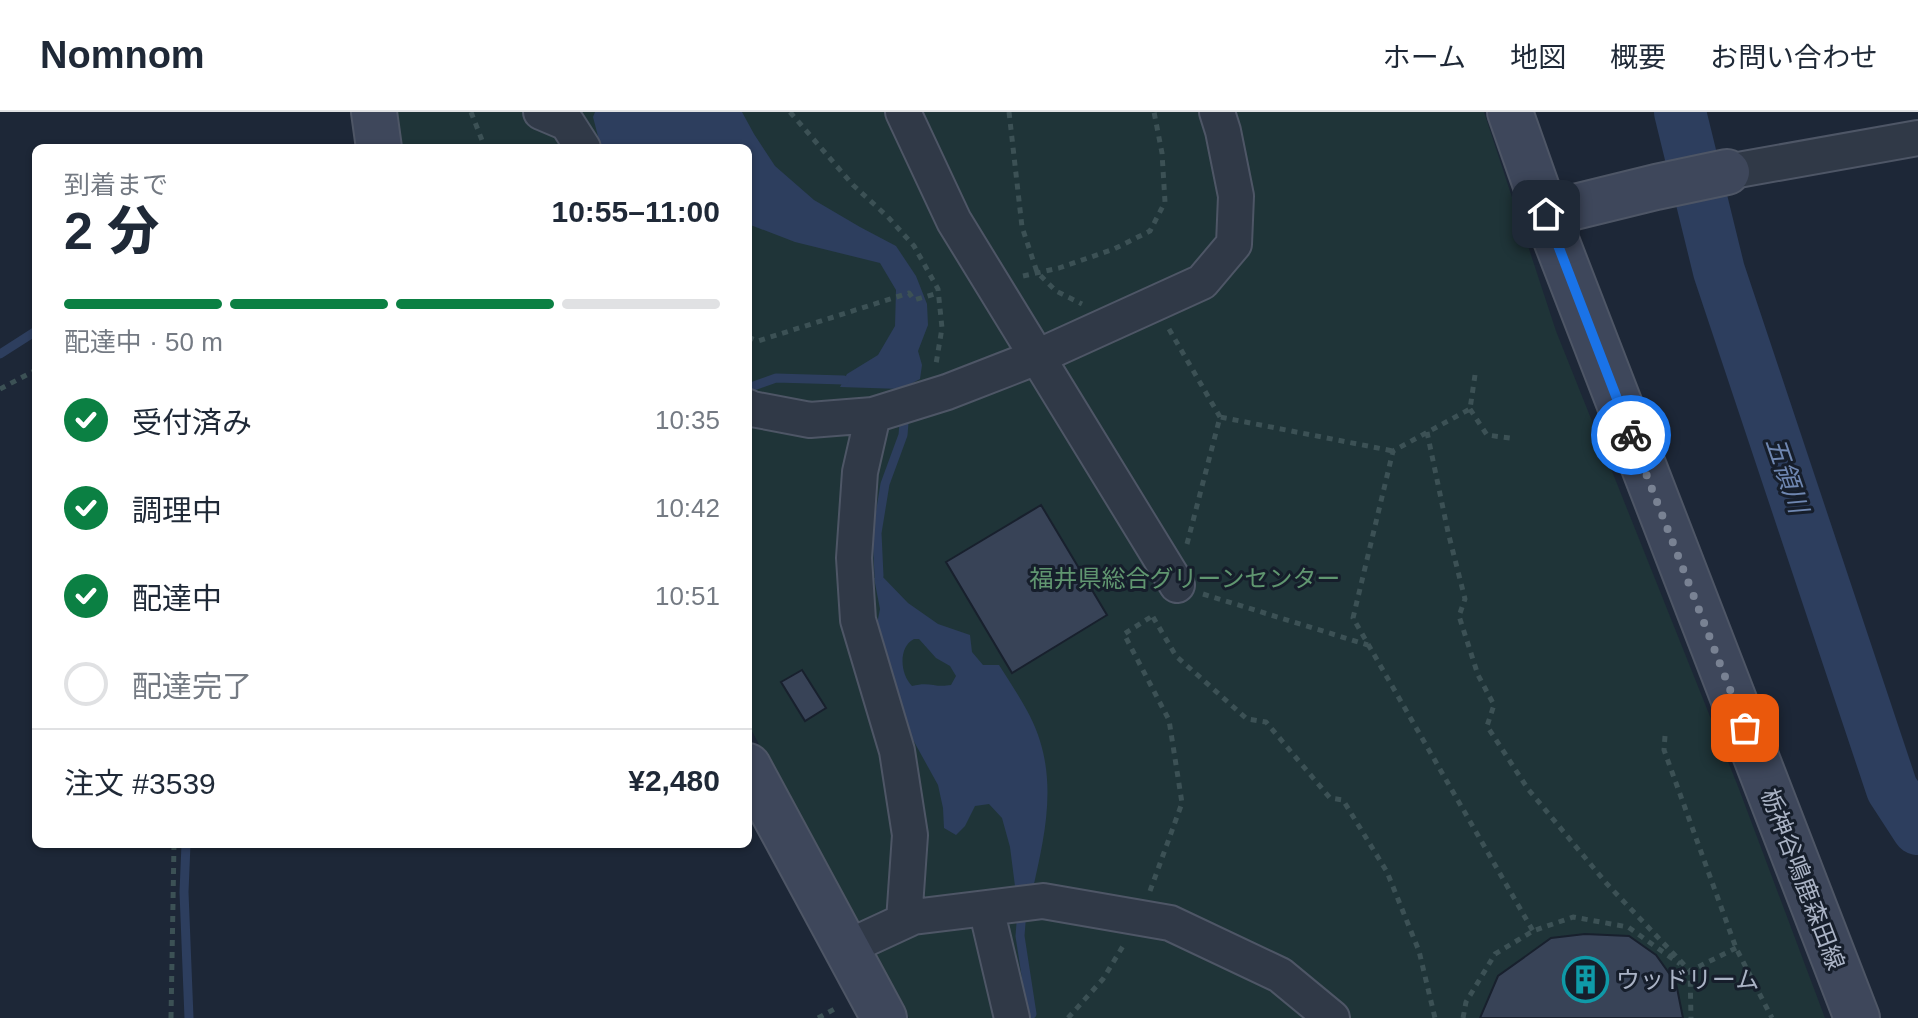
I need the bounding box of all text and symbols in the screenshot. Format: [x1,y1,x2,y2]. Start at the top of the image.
text: Nomnom [40,34,205,76]
text: ホーム [1383,42,1466,73]
text: 地図 [1510,42,1566,73]
text: 概要 [1610,42,1666,73]
text: お問い合わせ [1710,42,1878,73]
text: 到着まで [64,170,168,200]
pin [1512,180,1580,248]
icon: home [1524,192,1568,236]
text: 10:55–11:00 [552,195,720,228]
text: 2 分 [64,202,159,260]
text: 配達中 · 50 m [64,327,223,357]
courier [1591,395,1671,475]
icon: check [64,398,108,442]
text: 10:35 [655,405,720,435]
text: 受付済み [132,406,252,439]
icon: bike [1609,413,1653,457]
water label: 五領川 [1760,433,1815,520]
icon: check [64,486,108,530]
text: 10:42 [655,493,720,523]
text: 調理中 [132,494,222,527]
park label: 福井県総合グリーンセンター [1030,565,1340,592]
icon: check [64,574,108,618]
text: 10:51 [655,581,720,611]
text: 配達中 [132,582,222,615]
text: 配達完了 [132,670,252,703]
pin [1711,694,1779,762]
icon: bag [1723,706,1767,750]
text: ¥2,480 [628,764,720,797]
text: 注文 #3539 [64,767,216,800]
street label: 栃神谷鳴鹿森田線 [1756,785,1850,973]
building icon: ウッドリーム [1561,955,1609,1003]
place label: ウッドリーム [1616,966,1759,993]

